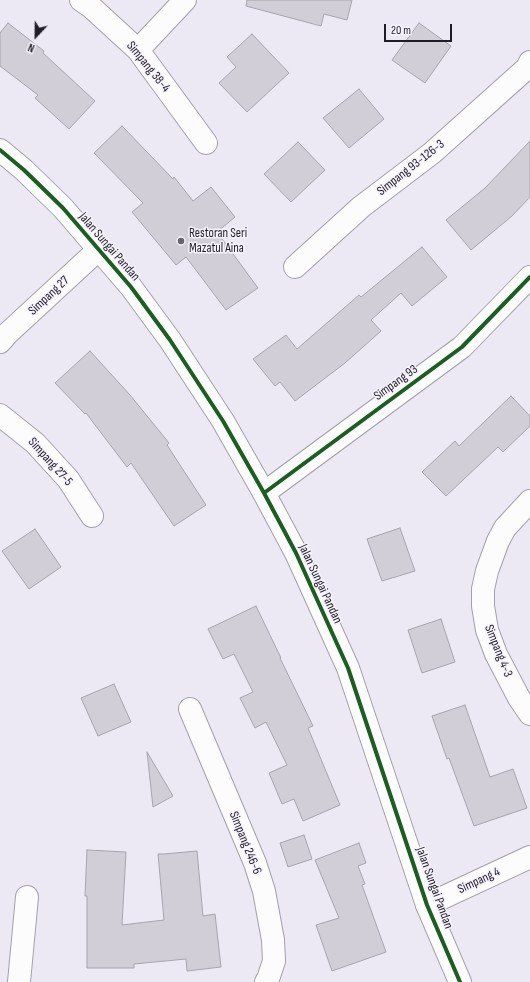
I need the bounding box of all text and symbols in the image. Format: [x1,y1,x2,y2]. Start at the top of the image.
north arrow [16,16,56,56]
scale bar [386,16,454,42]
text: 20 m [391,23,411,38]
street label: Simpang 38-4 [123,38,173,96]
text: N [26,40,36,55]
street label: Simpang 93-126-3 [374,137,448,199]
street label: Jalan Sungai Pandan [75,210,143,284]
place label: Restoran Seri Mazatul Aina [189,226,247,257]
marker: Restoran Seri Mazatul Aina [176,236,186,246]
street label: Simpang 27 [25,273,73,319]
street label: Simpang 93 [371,362,421,404]
street label: Simpang 27-5 [24,435,76,489]
street label: Jalan Sungai Pandan [295,542,345,626]
street label: Simpang 4-3 [480,622,516,680]
street label: Simpang 246-6 [225,809,265,877]
street label: Jalan Sungai Pandan [412,845,456,931]
street label: Simpang 4 [455,864,503,898]

